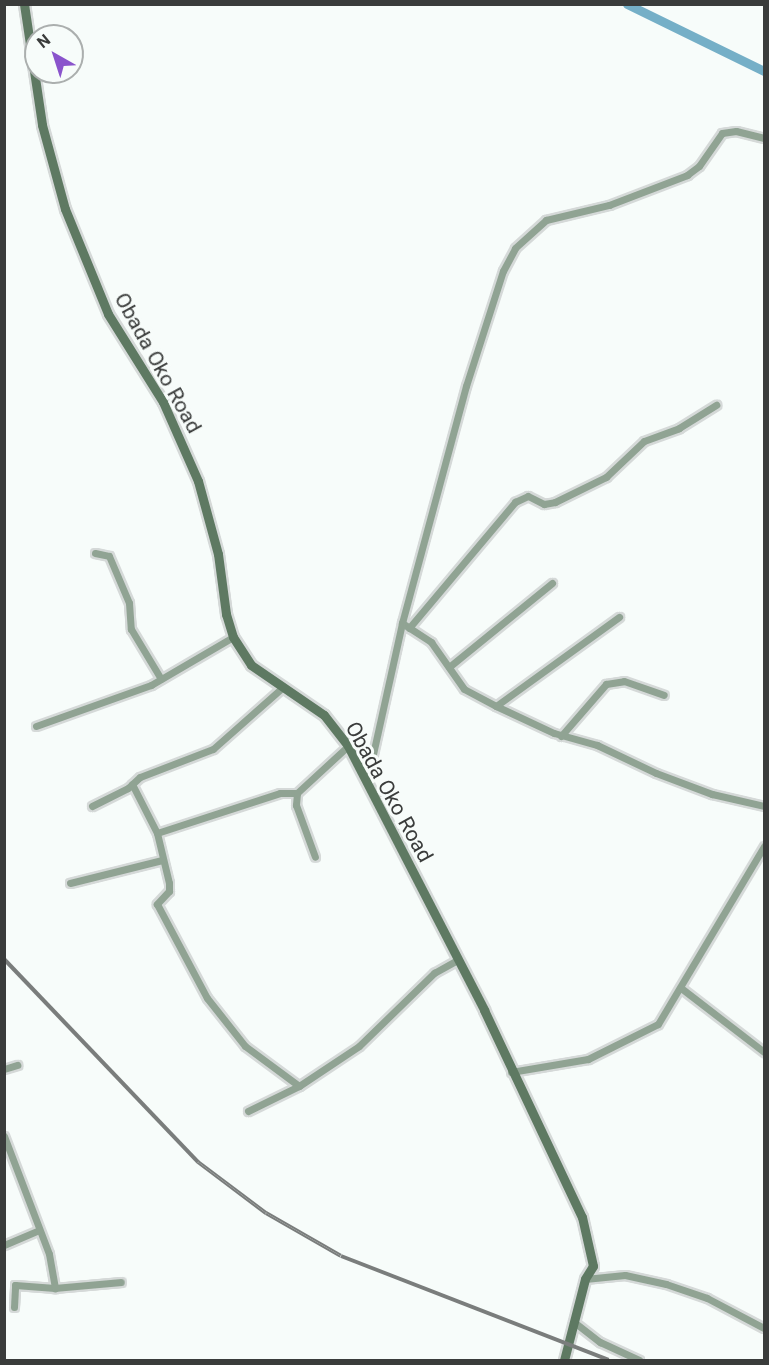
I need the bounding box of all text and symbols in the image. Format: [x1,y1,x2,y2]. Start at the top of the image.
north arrow [24,24,84,84]
text: N [33,30,54,52]
street label: Obada Oko Road [109,288,207,438]
street label: Obada Oko Road [340,717,438,867]

